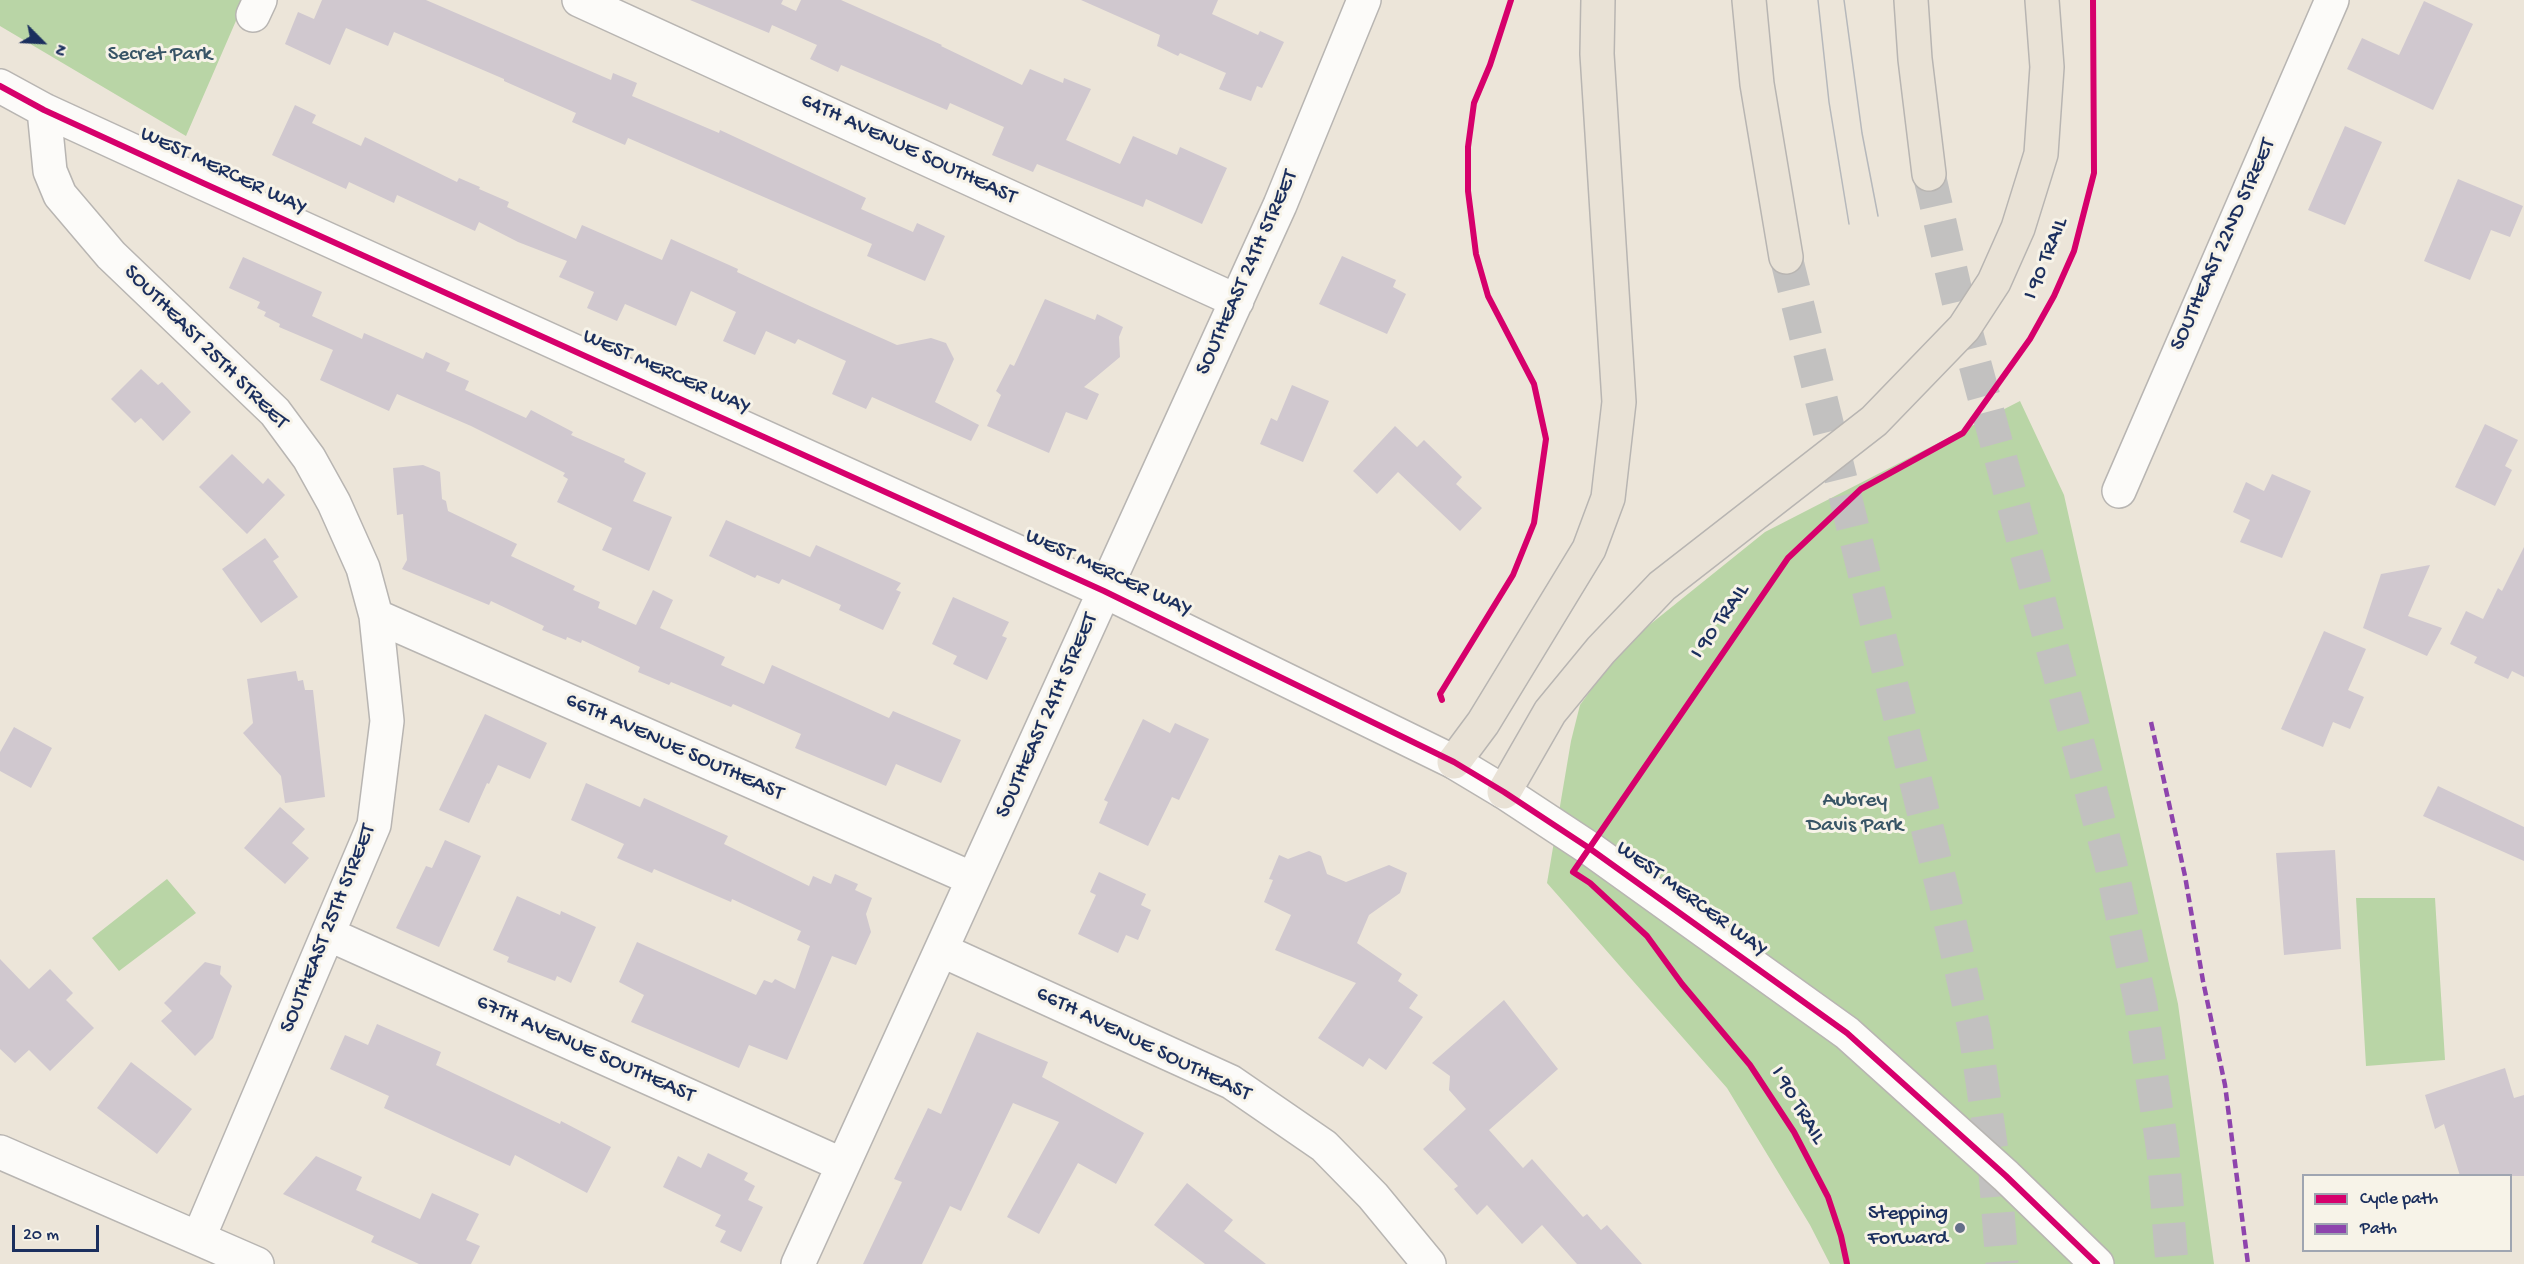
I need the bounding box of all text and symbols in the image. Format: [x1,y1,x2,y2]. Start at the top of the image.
north arrow [12,12,72,72]
text: N [48,41,70,58]
park label: Secret Park [108,43,212,69]
street label: 64TH AVENUE SOUTHEAST [796,88,1020,212]
street label: WEST MERCER WAY [135,122,311,222]
street label: SOUTHEAST 22ND STREET [2165,135,2283,355]
street label: SOUTHEAST 24TH STREET [1191,167,1305,379]
street label: I 90 TRAIL [2019,214,2075,304]
street label: SOUTHEAST 25TH STREET [117,260,293,436]
street label: WEST MERCER WAY [578,324,754,422]
street label: WEST MERCER WAY [1020,524,1196,624]
street label: I 90 TRAIL [1686,579,1756,665]
street label: SOUTHEAST 24TH STREET [991,610,1105,822]
street label: 66TH AVENUE SOUTHEAST [561,688,787,808]
park label: Aubrey Davis Park [1807,789,1903,840]
street label: SOUTHEAST 25TH STREET [275,821,383,1037]
street label: WEST MERCER WAY [1610,836,1772,964]
street label: 66TH AVENUE SOUTHEAST [1031,981,1255,1109]
street label: 67TH AVENUE SOUTHEAST [472,990,698,1110]
street label: I 90 TRAIL [1764,1063,1830,1149]
legend [2302,1174,2512,1252]
text: Cycle path [2360,1189,2438,1210]
place label: Stepping Forward [1868,1202,1948,1254]
scale bar [15,1213,102,1251]
text: Path [2360,1219,2397,1240]
marker: Stepping Forward [1953,1221,1967,1235]
text: 20 m [23,1225,59,1246]

